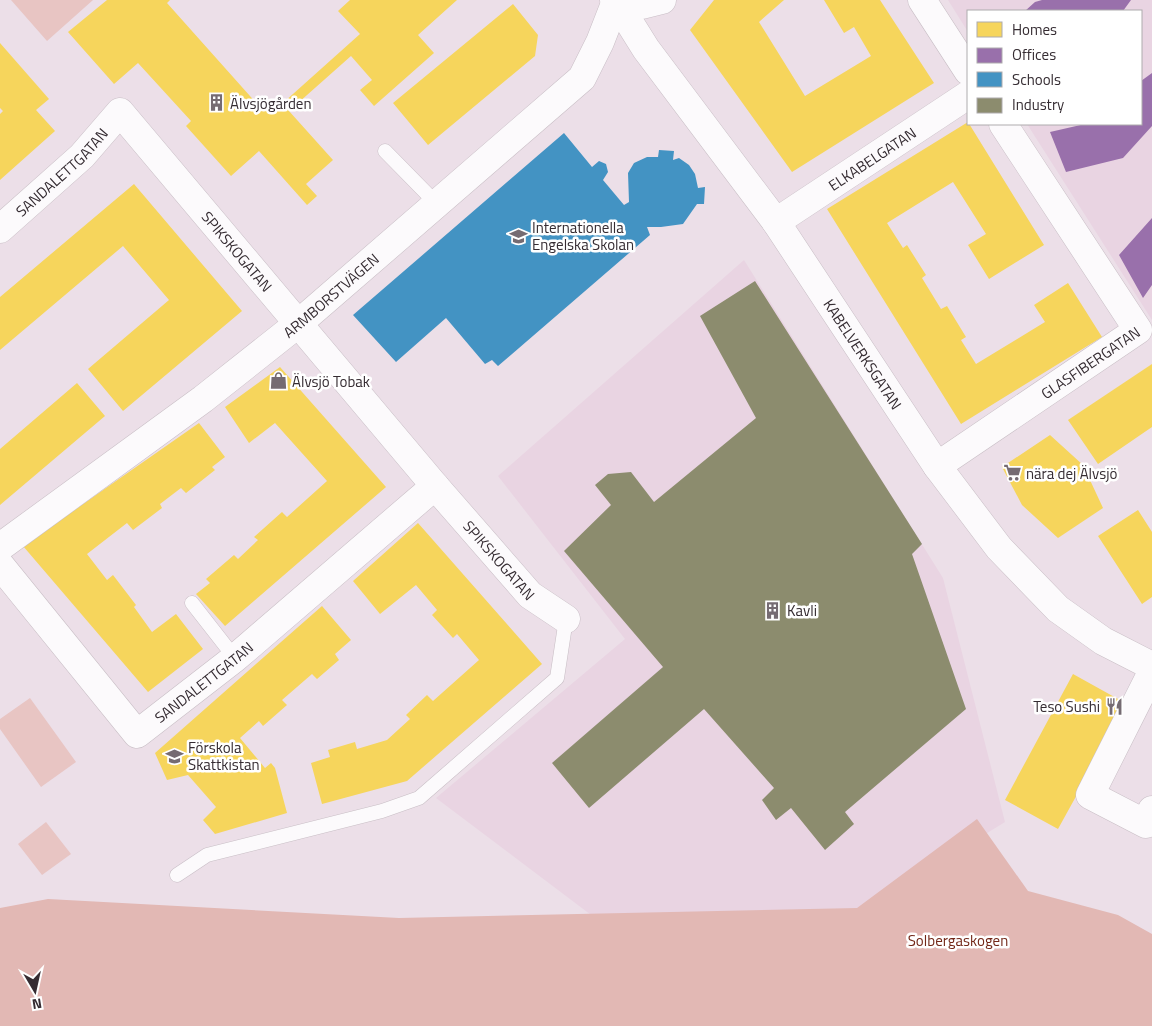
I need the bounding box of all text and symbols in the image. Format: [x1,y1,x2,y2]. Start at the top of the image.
legend [967,10,1142,125]
text: Homes [1012,18,1057,41]
text: Offices [1012,43,1056,66]
text: Schools [1012,68,1061,91]
place label: Älvsjögården [230,92,312,115]
building icon: Älvsjögården [206,93,226,113]
text: Industry [1012,93,1064,116]
street label: ELKABELGATAN [823,121,920,196]
street label: SANDALETTGATAN [10,122,113,222]
street label: SPIKSKOGATAN [196,206,278,297]
place label: Internationella Engelska Skolan [532,216,634,256]
school or university icon: Internationella Engelska Skolan [508,226,528,246]
street label: ARMBORSTVÄGEN [278,247,384,343]
street label: KABELVERKSGATAN [818,294,908,414]
street label: GLASFIBERGATAN [1036,320,1145,404]
place label: Älvsjö Tobak [292,370,370,393]
shop icon: Älvsjö Tobak [268,371,288,391]
place label: nära dej Älvsjö [1026,462,1117,485]
supermarket icon: nära dej Älvsjö [1002,463,1022,483]
street label: SPIKSKOGATAN [458,515,541,605]
place label: Kavli [787,599,817,622]
building icon: Kavli [763,600,783,620]
street label: SANDALETTGATAN [149,636,258,728]
place label: Teso Sushi [1033,695,1100,718]
restaurant icon: Teso Sushi [1104,696,1124,716]
place label: Förskola Skattkistan [188,736,260,776]
school or university icon: Förskola Skattkistan [164,746,184,766]
park label: Solbergaskogen [908,929,1008,952]
north arrow [10,966,60,1016]
text: N [31,993,44,1015]

